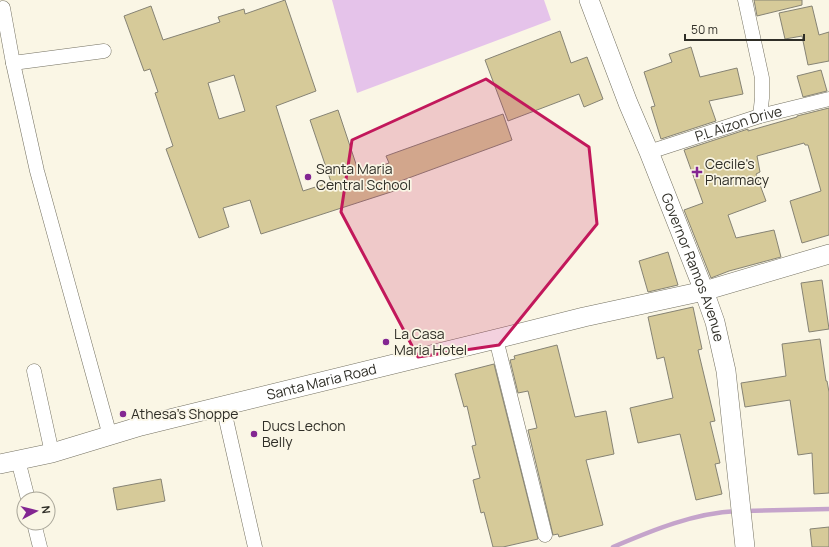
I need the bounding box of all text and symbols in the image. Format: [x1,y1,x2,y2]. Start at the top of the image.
scale bar [685,16,804,42]
text: 50 m [691,21,718,38]
street label: P.L Aizon Drive [692,101,784,145]
place label: Cecile's Pharmacy [705,154,770,189]
place label: Santa Maria Central School [316,159,411,194]
marker: Cecile's Pharmacy [692,167,702,177]
marker: Santa Maria Central School [303,172,313,182]
street label: Governor Ramos Avenue [657,190,729,343]
place label: La Casa Maria Hotel [394,324,467,359]
marker: La Casa Maria Hotel [381,337,391,347]
street label: Santa Maria Road [264,359,378,404]
place label: Athesa's Shoppe [131,404,239,423]
marker: Athesa's Shoppe [118,409,128,419]
place label: Ducs Lechon Belly [262,416,346,451]
marker: Ducs Lechon Belly [249,429,259,439]
north arrow [16,491,56,531]
text: N [38,505,54,515]

